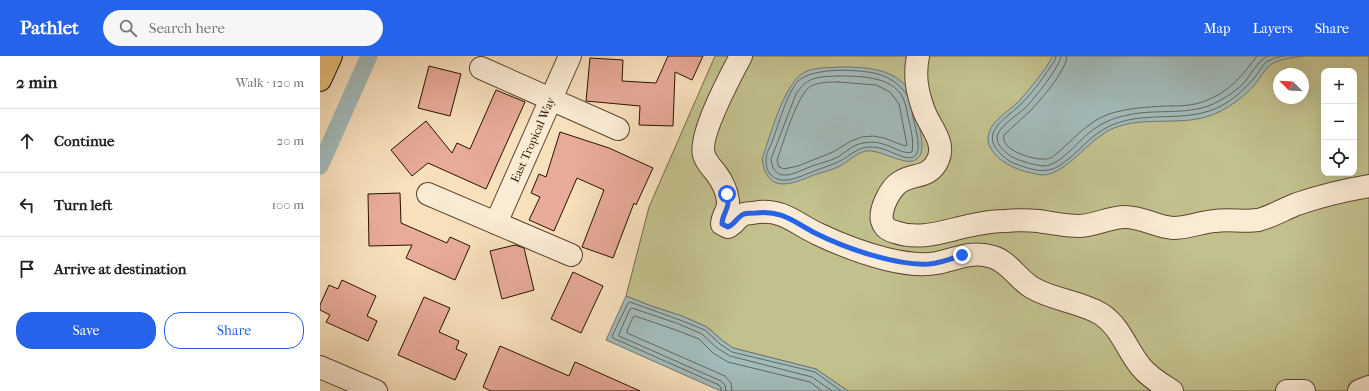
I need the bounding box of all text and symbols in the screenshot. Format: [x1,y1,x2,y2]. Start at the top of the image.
search box [103,10,383,46]
text: Pathlet [20,17,79,39]
icon: search [117,17,139,39]
text: Search here [149,19,225,37]
text: Map [1204,20,1231,37]
text: Layers [1253,20,1293,37]
text: Share [1315,20,1349,37]
north arrow [1273,68,1309,104]
map controls [1321,68,1357,176]
button: + [1321,68,1357,104]
text: 2 min [16,72,57,92]
text: Walk · 120 m [236,75,304,90]
street label: East Tropical Way [508,94,558,185]
button: − [1321,104,1357,140]
icon: ahead [16,130,38,152]
text: Continue [54,132,114,150]
text: 20 m [277,133,304,148]
button: locate [1321,140,1357,176]
route start [718,185,736,203]
icon: left [16,194,38,216]
text: Turn left [54,196,112,214]
text: 100 m [271,197,304,212]
route end [953,246,971,264]
icon: arrive [16,258,38,280]
text: Arrive at destination [54,260,186,278]
button: Save [16,312,156,349]
button: Share [164,312,304,349]

